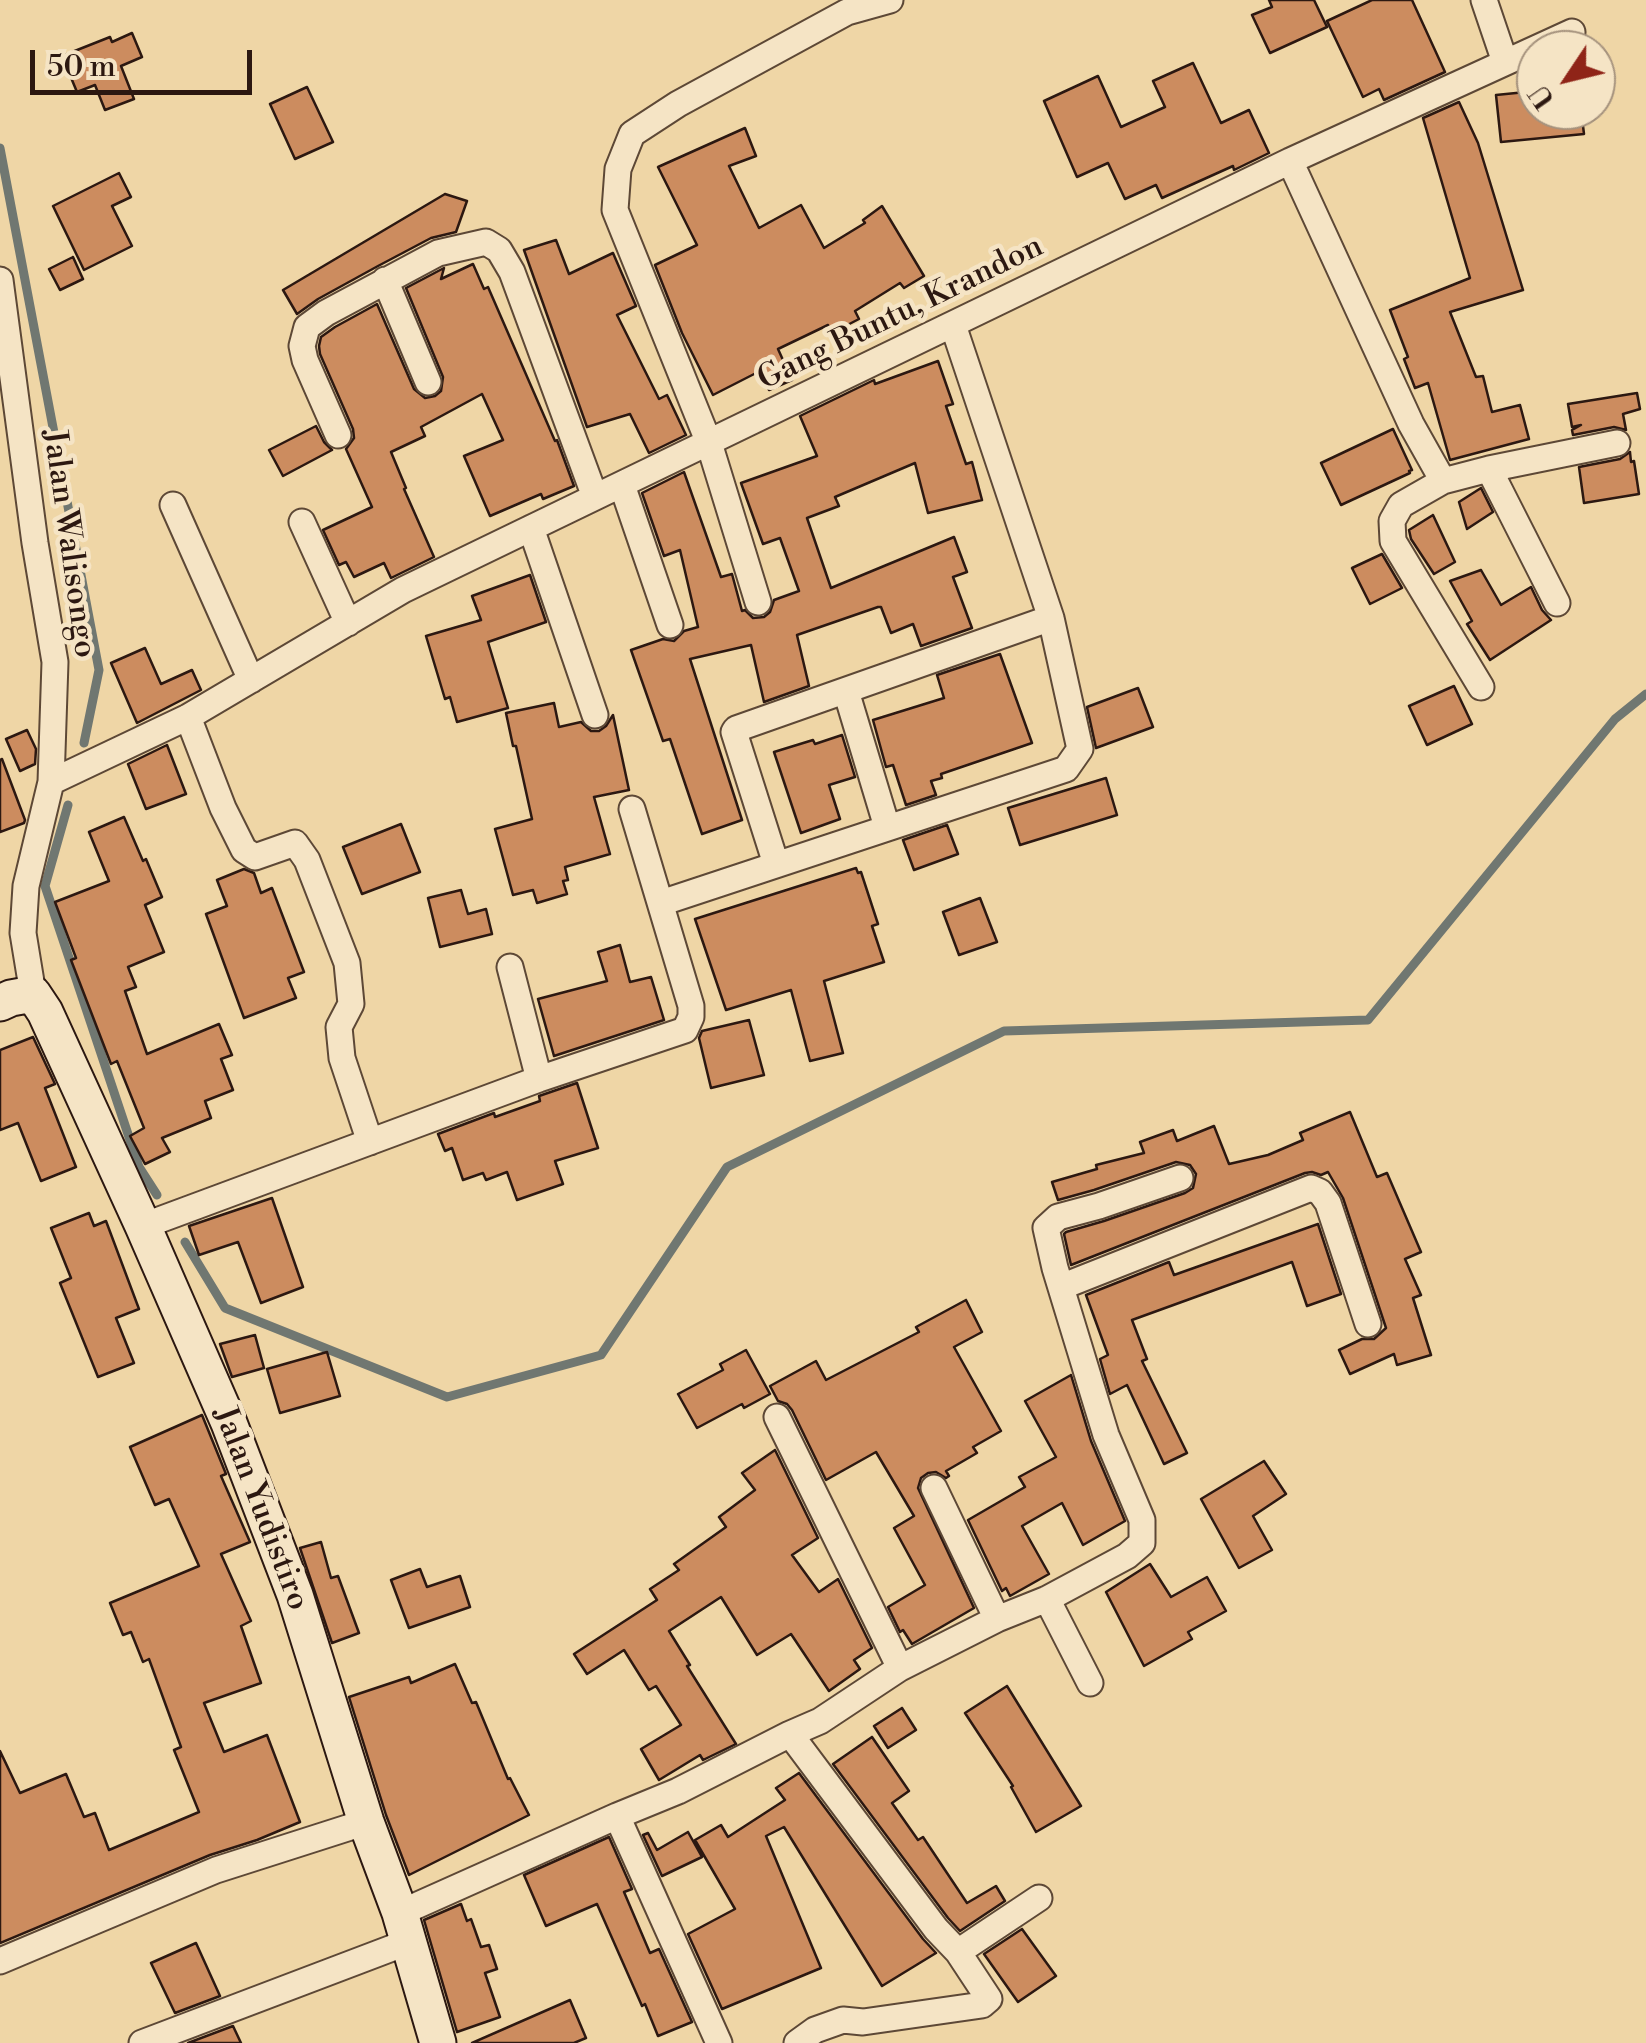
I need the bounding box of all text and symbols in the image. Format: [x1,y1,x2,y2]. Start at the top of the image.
scale bar [35,30,258,92]
north arrow [1516,30,1616,130]
text: 50 m [47,48,116,86]
text: U [1522,77,1563,115]
street label: Gang Buntu, Krandon [752,228,1050,400]
street label: Jalan Walisongo [33,427,103,661]
street label: Jalan Yudistiro [204,1402,316,1616]

